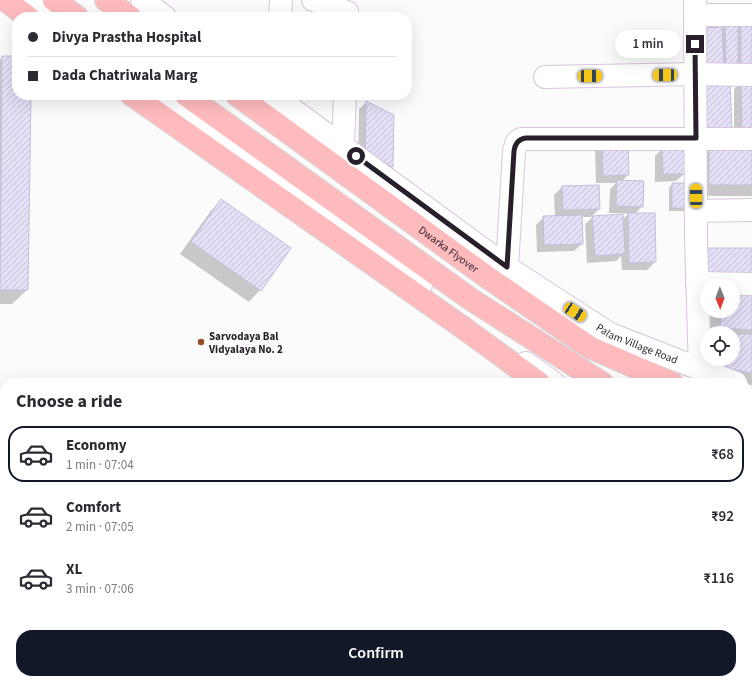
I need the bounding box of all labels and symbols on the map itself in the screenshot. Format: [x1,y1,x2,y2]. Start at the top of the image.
callout: 1 min [615,30,681,58]
route end [686,35,704,53]
car [653,69,677,81]
car [578,70,602,82]
route start [347,147,365,165]
car [690,184,702,208]
street label: Dwarka Flyover [416,222,482,276]
north arrow [700,278,740,318]
car [562,300,588,324]
street label: Palam Village Road [593,320,680,367]
place label: Sarvodaya Bal Vidyalaya No. 2 [208,329,283,357]
marker: Sarvodaya Bal Vidyalaya No. 2 [196,337,206,347]

